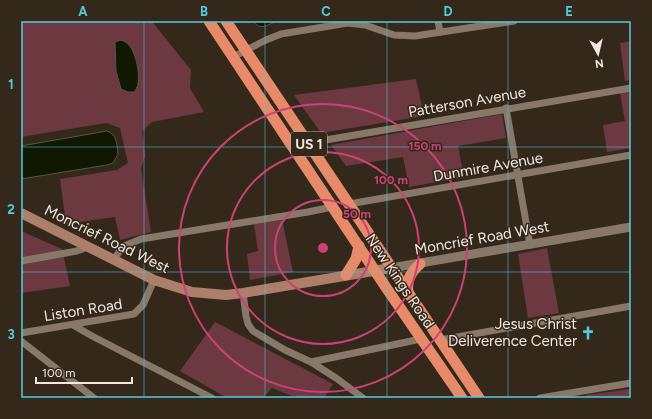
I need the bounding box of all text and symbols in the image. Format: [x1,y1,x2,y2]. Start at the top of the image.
text: A [78,4,88,19]
text: B [200,4,208,19]
text: C [321,4,331,19]
text: D [443,4,453,19]
text: E [565,4,573,19]
north arrow [578,34,618,74]
text: N [594,56,604,70]
text: 1 [8,77,14,92]
street label: Patterson Avenue [407,83,527,121]
road number: US 1 [291,132,327,156]
text: 150 m [408,139,442,153]
street label: Dunmire Avenue [432,148,544,186]
text: 100 m [374,173,408,187]
street label: Moncrief Road West [42,201,173,277]
text: 2 [7,202,15,217]
text: 50 m [343,207,371,221]
street label: Moncrief Road West [413,217,551,259]
street label: New Kings Road [362,230,438,332]
centre of rings [316,241,330,255]
street label: Liston Road [42,295,124,325]
place label: Jesus Christ Deliverence Center [448,315,577,350]
church icon: Jesus Christ Deliverence Center [580,325,596,341]
text: 3 [7,327,15,342]
scale bar [36,359,132,385]
text: 100 m [42,366,76,380]

